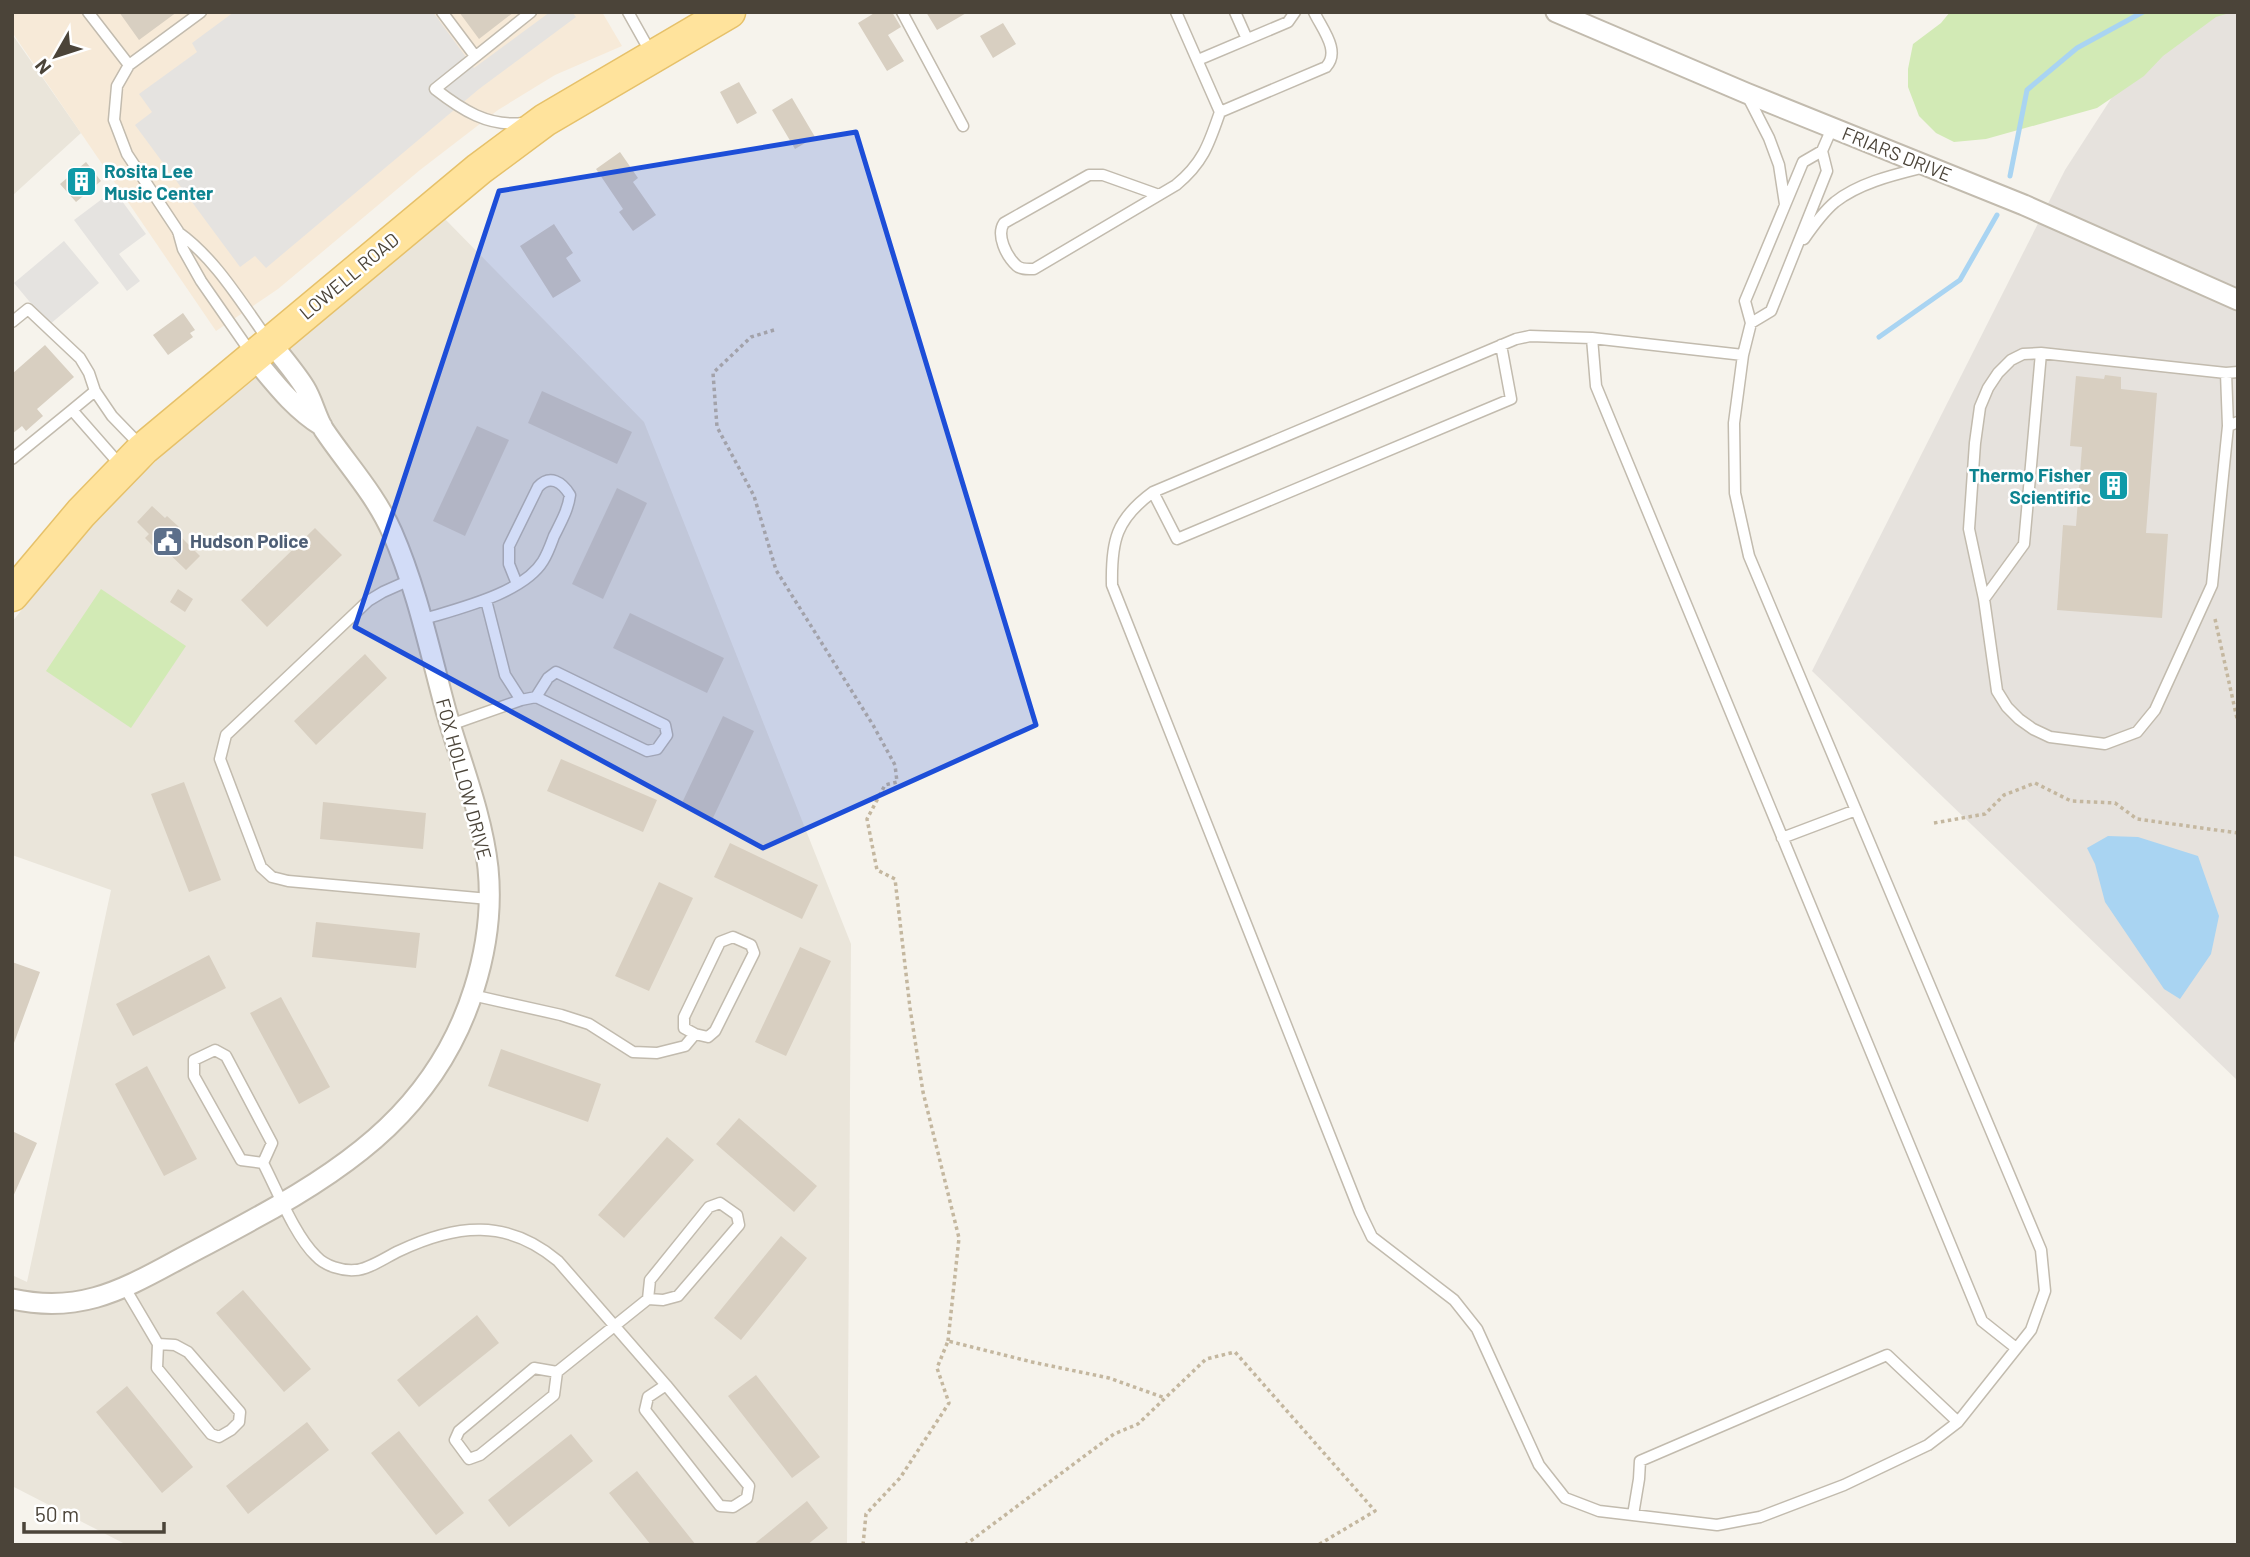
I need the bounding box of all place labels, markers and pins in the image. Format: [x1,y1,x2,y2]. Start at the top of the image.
place label: Rosita Lee Music Center [104,159,214,204]
building icon: Rosita Lee Music Center [64,165,98,199]
place label: Thermo Fisher Scientific [1969,463,2092,508]
building icon: Thermo Fisher Scientific [2097,469,2131,503]
public building icon: Hudson Police [150,524,184,558]
place label: Hudson Police [190,529,309,552]

